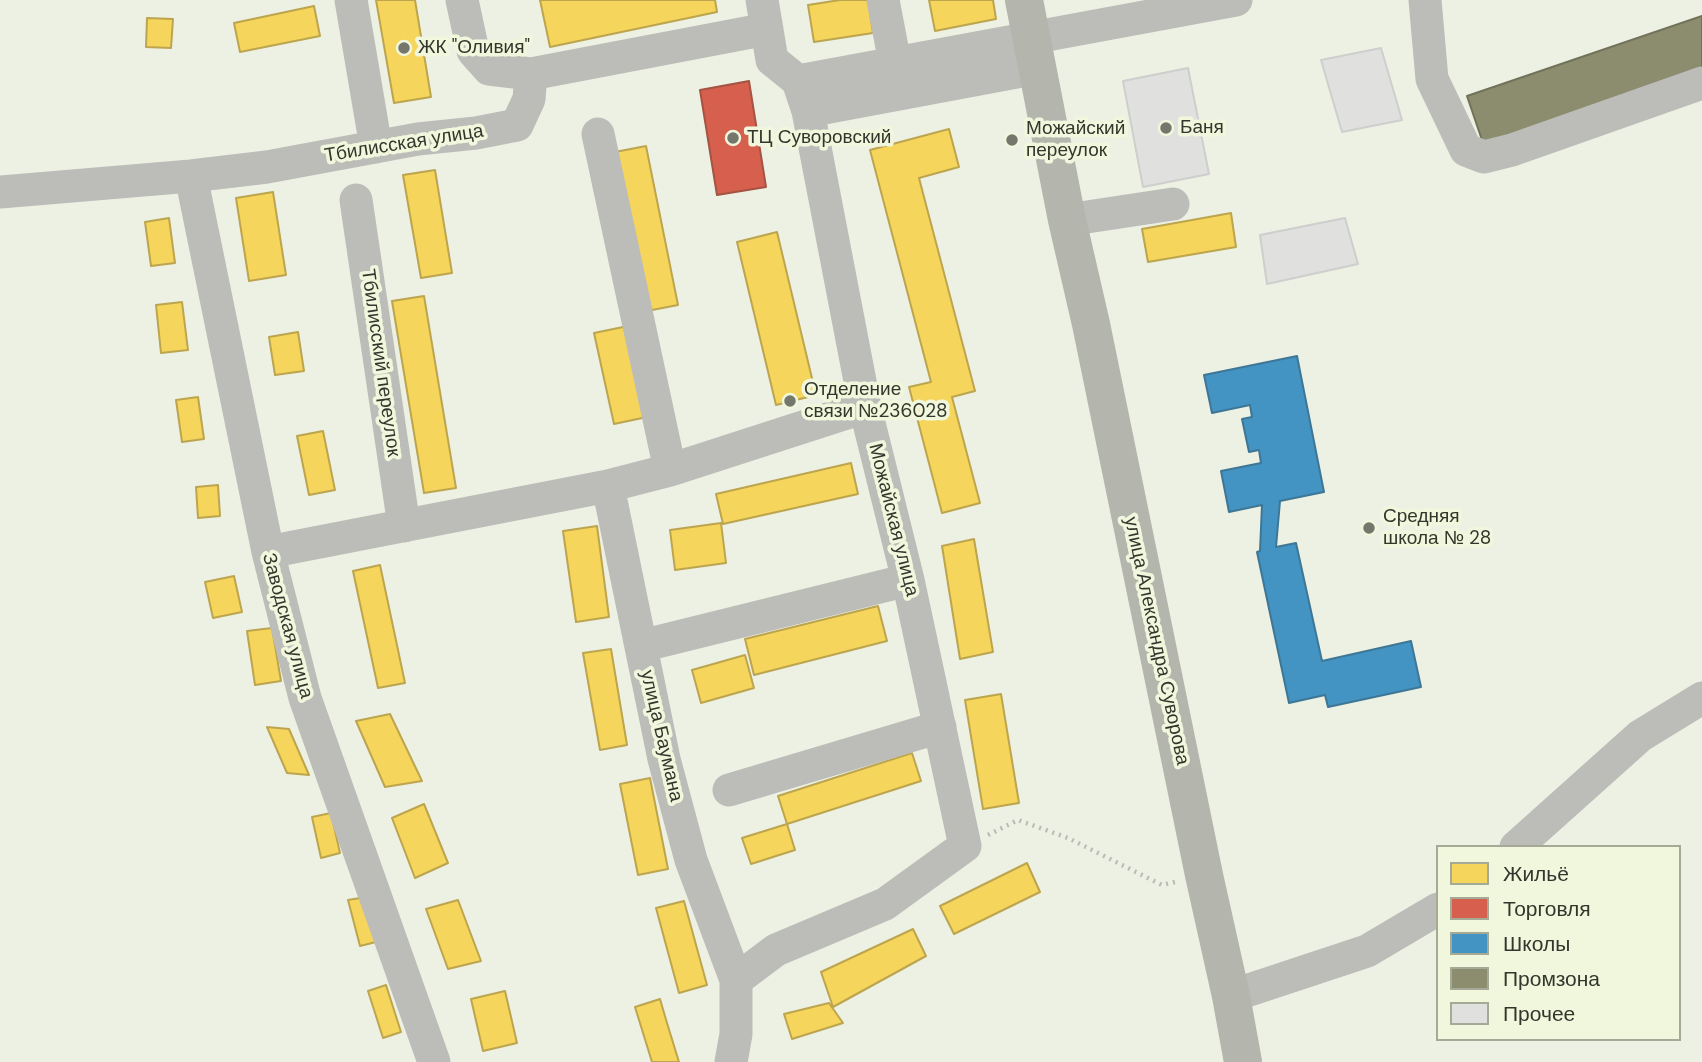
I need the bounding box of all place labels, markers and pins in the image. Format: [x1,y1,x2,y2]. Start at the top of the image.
place label: ЖК "Оливия" [418,37,530,59]
marker: ЖК "Оливия" [396,40,412,56]
place label: Баня [1180,117,1224,139]
place label: Можайский переулок [1026,118,1125,162]
marker: Баня [1158,120,1174,136]
place label: ТЦ Суворовский [747,127,891,149]
marker: ТЦ Суворовский [725,130,741,146]
marker: Можайский переулок [1004,132,1020,148]
place label: Отделение связи №236028 [804,379,948,423]
marker: Отделение связи №236028 [782,393,798,409]
place label: Средняя школа № 28 [1383,506,1491,550]
marker: Средняя школа № 28 [1361,520,1377,536]

